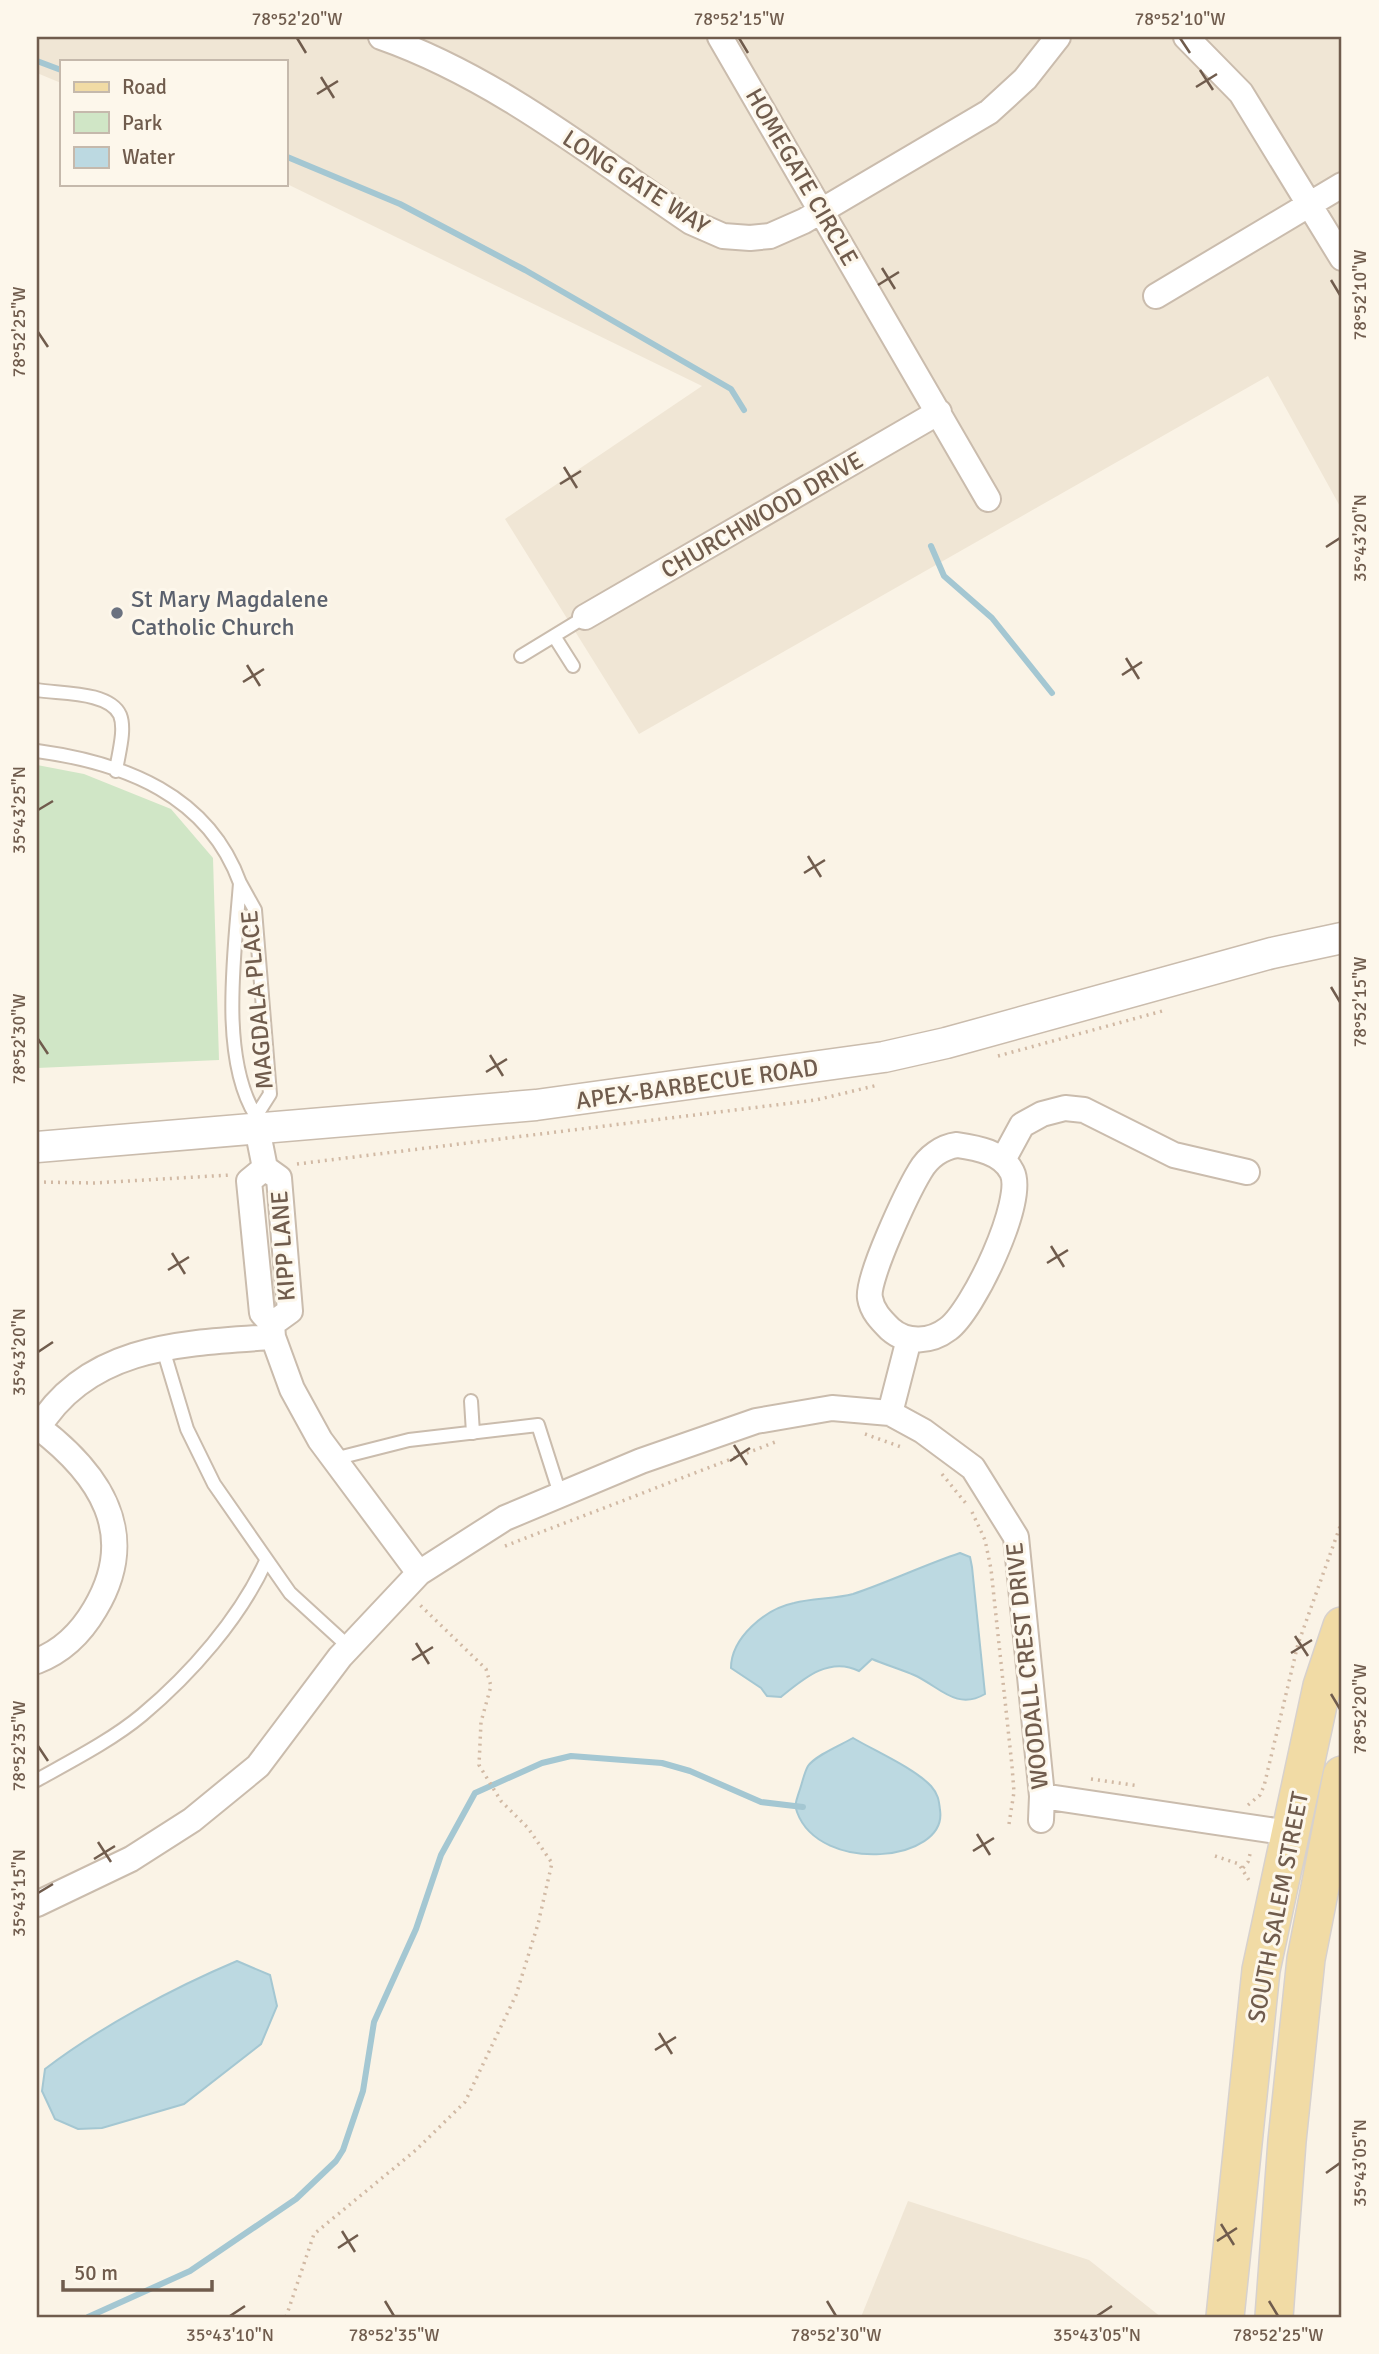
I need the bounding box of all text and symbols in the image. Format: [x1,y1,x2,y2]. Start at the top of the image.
text: 78°52'20"W [252,8,342,30]
text: 78°52'15"W [694,8,784,30]
text: 78°52'10"W [1135,8,1225,30]
legend [60,60,287,186]
text: Road [122,74,167,100]
street label: HOMEGATE CIRCLE [739,83,865,271]
text: Park [122,110,163,136]
street label: LONG GATE WAY [557,123,715,241]
text: Water [122,144,175,170]
text: 78°52'10"W [1349,250,1371,340]
text: 78°52'25"W [8,287,30,377]
street label: CHURCHWOOD DRIVE [656,445,868,585]
text: 35°43'20"N [1349,494,1371,582]
place label: St Mary Magdalene Catholic Church [131,584,328,642]
marker: St Mary Magdalene Catholic Church [109,605,125,621]
text: 35°43'25"N [8,766,30,854]
street label: MAGDALA PLACE [234,909,280,1091]
text: 78°52'15"W [1349,957,1371,1047]
text: 78°52'30"W [8,994,30,1084]
street label: APEX-BARBECUE ROAD [574,1052,820,1116]
street label: KIPP LANE [264,1190,302,1302]
text: 35°43'20"N [8,1308,30,1396]
street label: WOODALL CREST DRIVE [999,1541,1055,1791]
text: 78°52'20"W [1349,1664,1371,1754]
text: 78°52'35"W [8,1701,30,1791]
street label: SOUTH SALEM STREET [1241,1789,1315,2025]
text: 35°43'15"N [8,1849,30,1937]
text: 35°43'05"N [1349,2119,1371,2207]
scale bar [63,2249,212,2293]
text: 50 m [74,2260,118,2286]
text: 35°43'10"N [186,2324,274,2346]
text: 78°52'35"W [349,2324,439,2346]
text: 78°52'30"W [791,2324,881,2346]
text: 35°43'05"N [1053,2324,1141,2346]
text: 78°52'25"W [1233,2324,1323,2346]

